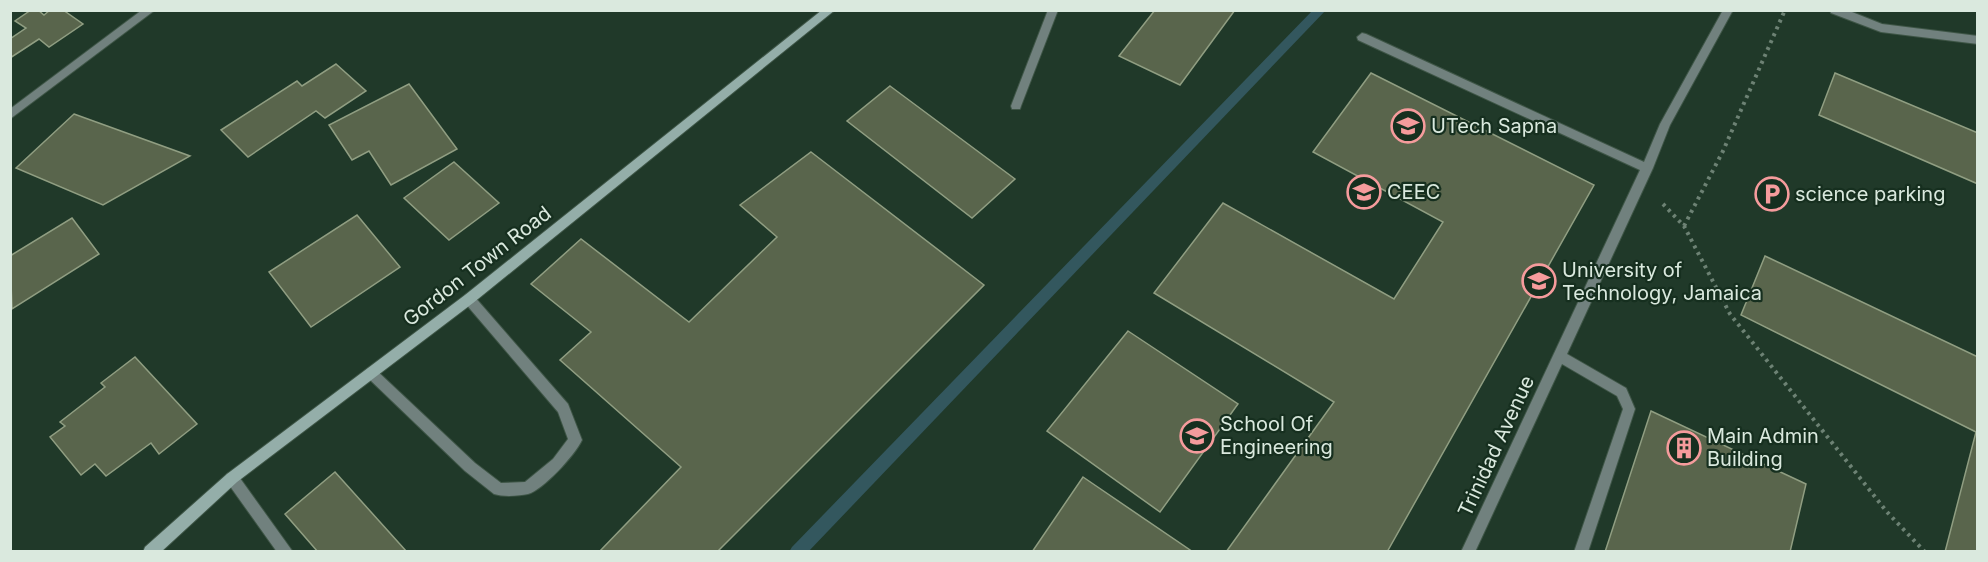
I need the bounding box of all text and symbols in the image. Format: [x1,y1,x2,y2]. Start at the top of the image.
school or university icon: UTech Sapna [1390,108,1426,144]
place label: UTech Sapna [1431,114,1557,138]
school or university icon: CEEC [1346,174,1382,210]
parking icon: science parking [1754,176,1790,212]
place label: CEEC [1387,180,1440,204]
place label: science parking [1795,182,1945,206]
street label: Gordon Town Road [398,201,556,331]
place label: University of Technology, Jamaica [1562,258,1762,305]
school or university icon: University of Technology, Jamaica [1521,263,1557,299]
street label: Trinidad Avenue [1453,372,1539,520]
place label: School Of Engineering [1220,412,1333,459]
school or university icon: School Of Engineering [1179,418,1215,454]
place label: Main Admin Building [1707,424,1819,471]
building icon: Main Admin Building [1666,430,1702,466]

